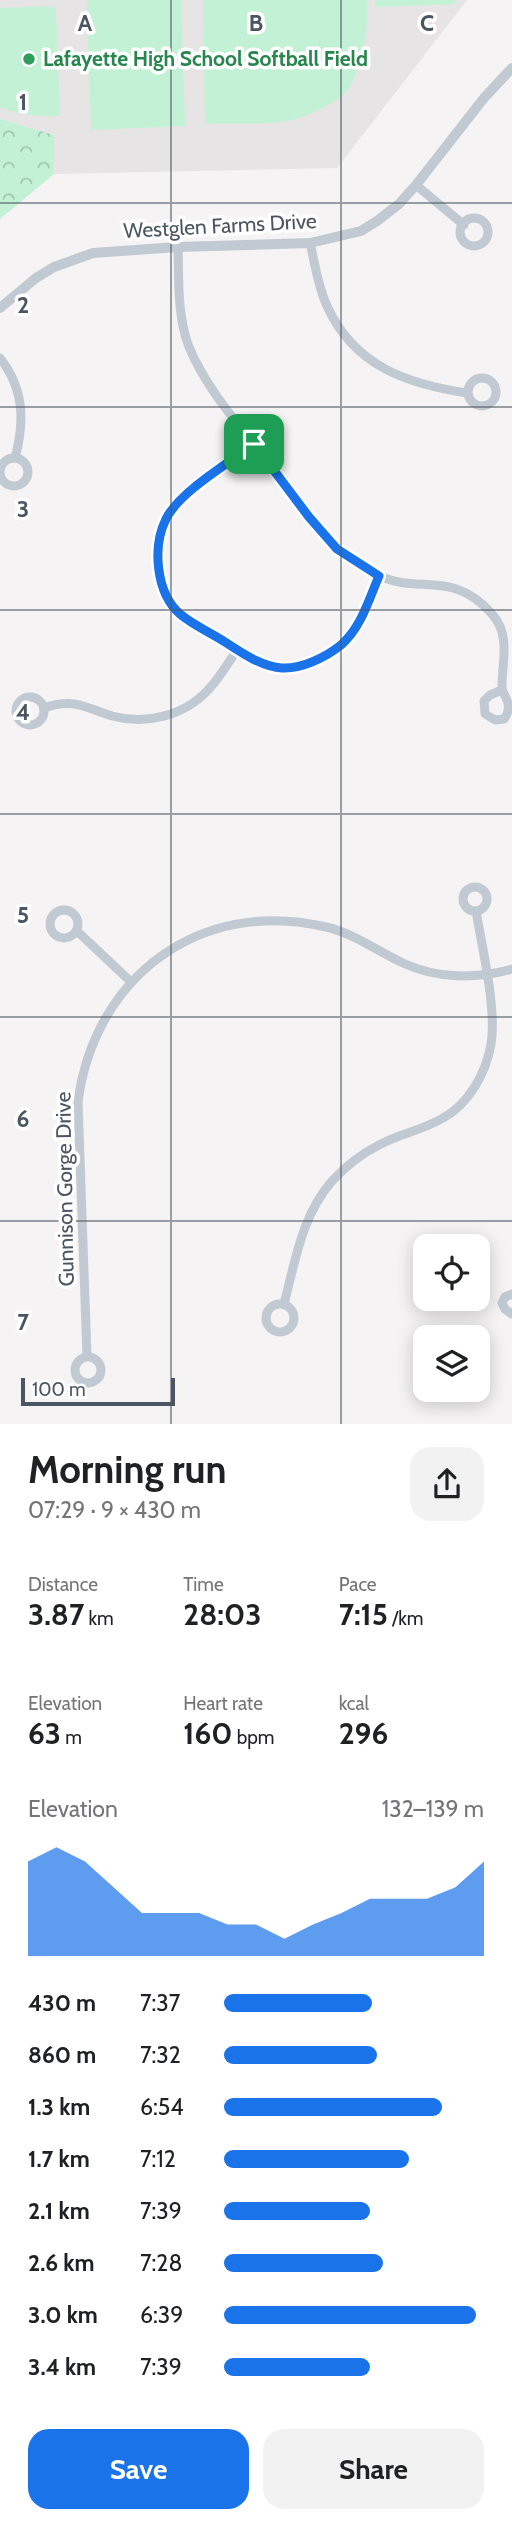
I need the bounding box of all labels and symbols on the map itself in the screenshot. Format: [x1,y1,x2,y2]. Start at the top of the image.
text: A [78,9,93,37]
text: B [249,9,263,37]
text: C [420,9,434,37]
place label: Lafayette High School Softball Field [43,46,368,71]
marker: Lafayette High School Softball Field [21,51,37,67]
text: 1 [19,88,27,116]
street label: Westglen Farms Drive [123,208,318,243]
text: 2 [17,291,29,319]
pin [224,414,284,474]
text: 3 [17,495,29,523]
text: 4 [16,698,30,726]
text: 5 [17,901,29,929]
street label: Gunnison Gorge Drive [50,1091,79,1287]
text: 6 [17,1105,29,1133]
text: 7 [17,1308,29,1336]
scale bar [21,1375,175,1407]

